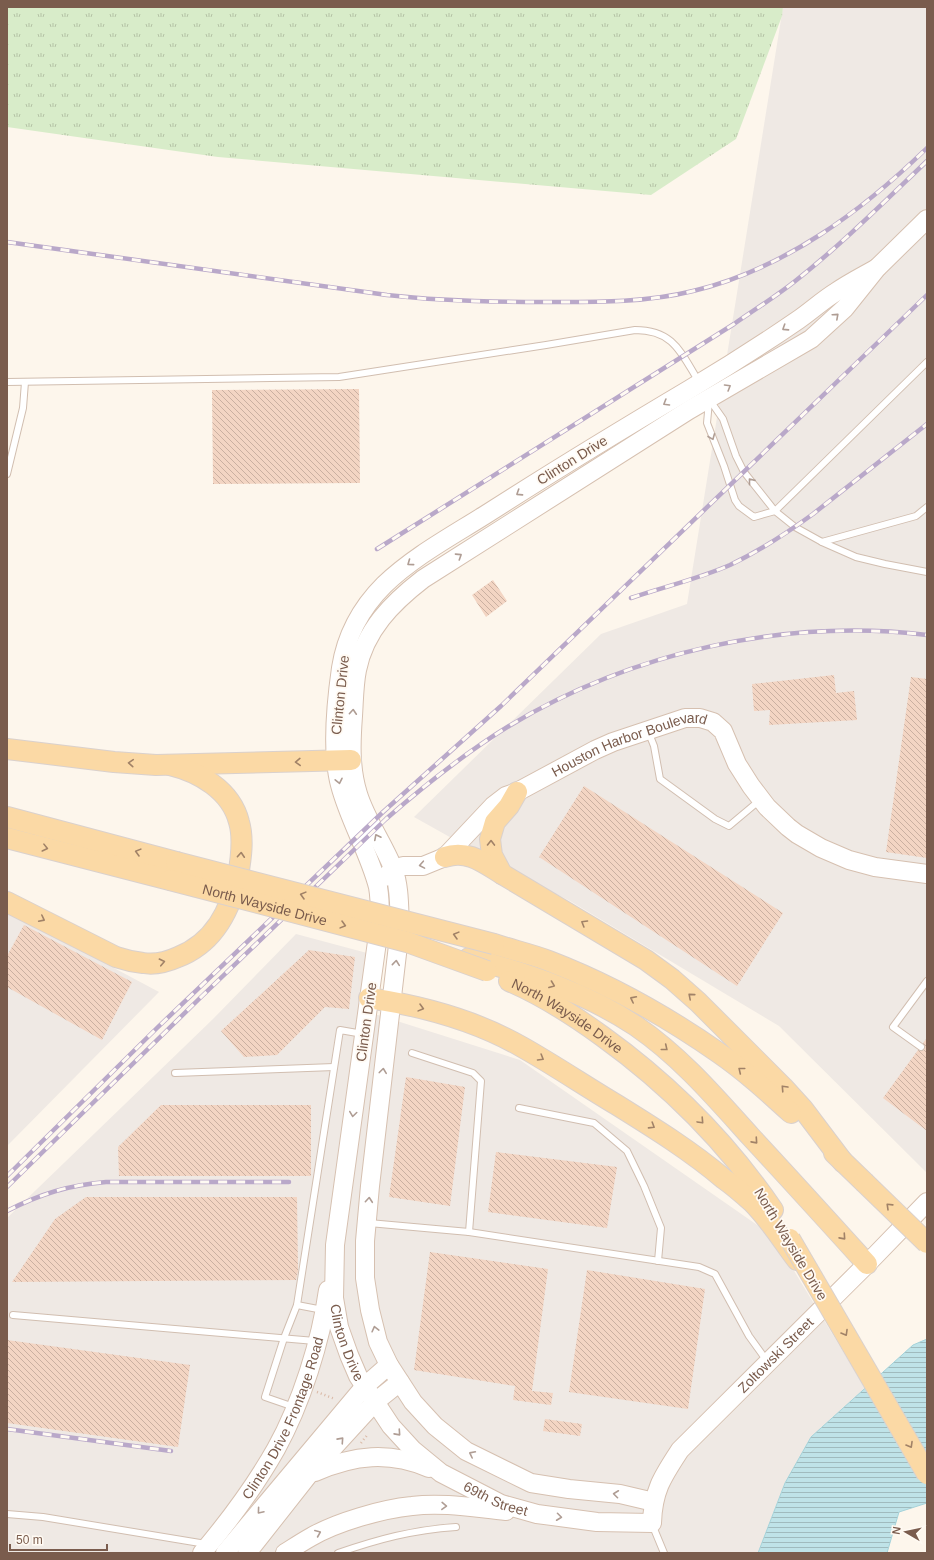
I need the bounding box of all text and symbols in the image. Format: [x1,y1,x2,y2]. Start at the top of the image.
one-way arrow [831,313,839,320]
one-way arrow [783,323,790,330]
one-way arrow [724,385,731,392]
one-way arrow [663,399,670,406]
street label: Clinton Drive [534,432,610,488]
one-way arrow [708,433,716,440]
one-way arrow [748,478,755,485]
one-way arrow [516,488,523,496]
one-way arrow [455,553,462,561]
one-way arrow [407,559,414,566]
street label: Clinton Drive [328,654,352,736]
one-way arrow [348,709,357,715]
street label: Houston Harbor Boulevard [549,710,709,780]
one-way arrow [295,758,301,766]
one-way arrow [128,759,134,768]
one-way arrow [334,777,342,784]
one-way arrow [374,834,382,841]
one-way arrow [487,840,495,846]
one-way arrow [42,843,48,851]
one-way arrow [135,848,142,857]
one-way arrow [236,852,245,858]
one-way arrow [418,860,425,869]
street label: North Wayside Drive [201,881,329,929]
one-way arrow [300,891,307,900]
one-way arrow [38,915,45,922]
one-way arrow [339,920,346,929]
one-way arrow [581,921,588,928]
one-way arrow [453,931,459,939]
one-way arrow [159,958,165,967]
one-way arrow [391,960,400,966]
street label: North Wayside Drive [509,975,626,1057]
one-way arrow [548,980,555,988]
street label: Clinton Drive [353,981,380,1063]
one-way arrow [689,994,696,1001]
one-way arrow [629,996,637,1004]
one-way arrow [418,1003,425,1012]
one-way arrow [660,1044,667,1051]
one-way arrow [537,1054,544,1061]
one-way arrow [378,1068,387,1074]
one-way arrow [739,1068,746,1075]
one-way arrow [781,1085,788,1093]
one-way arrow [349,1111,358,1117]
one-way arrow [696,1116,704,1124]
one-way arrow [647,1121,654,1128]
one-way arrow [751,1137,758,1144]
street label: North Wayside Drive [751,1185,831,1303]
one-way arrow [364,1197,373,1203]
one-way arrow [886,1203,894,1211]
one-way arrow [838,1233,845,1240]
street label: Clinton Drive [327,1303,367,1384]
street label: Zoltowski Street [735,1314,817,1396]
one-way arrow [371,1326,379,1332]
one-way arrow [840,1329,847,1336]
street label: Clinton Drive Frontage Road [238,1335,326,1502]
one-way arrow [393,1428,400,1436]
one-way arrow [336,1437,343,1445]
one-way arrow [906,1441,913,1448]
one-way arrow [469,1451,476,1459]
street label: 69th Street [461,1478,530,1519]
one-way arrow [613,1490,619,1499]
one-way arrow [441,1501,447,1510]
one-way arrow [257,1507,264,1514]
one-way arrow [556,1512,562,1521]
north arrow [886,1512,926,1552]
scale bar [10,1526,107,1552]
text: N [890,1526,903,1535]
one-way arrow [315,1530,322,1538]
text: 50 m [16,1533,43,1547]

